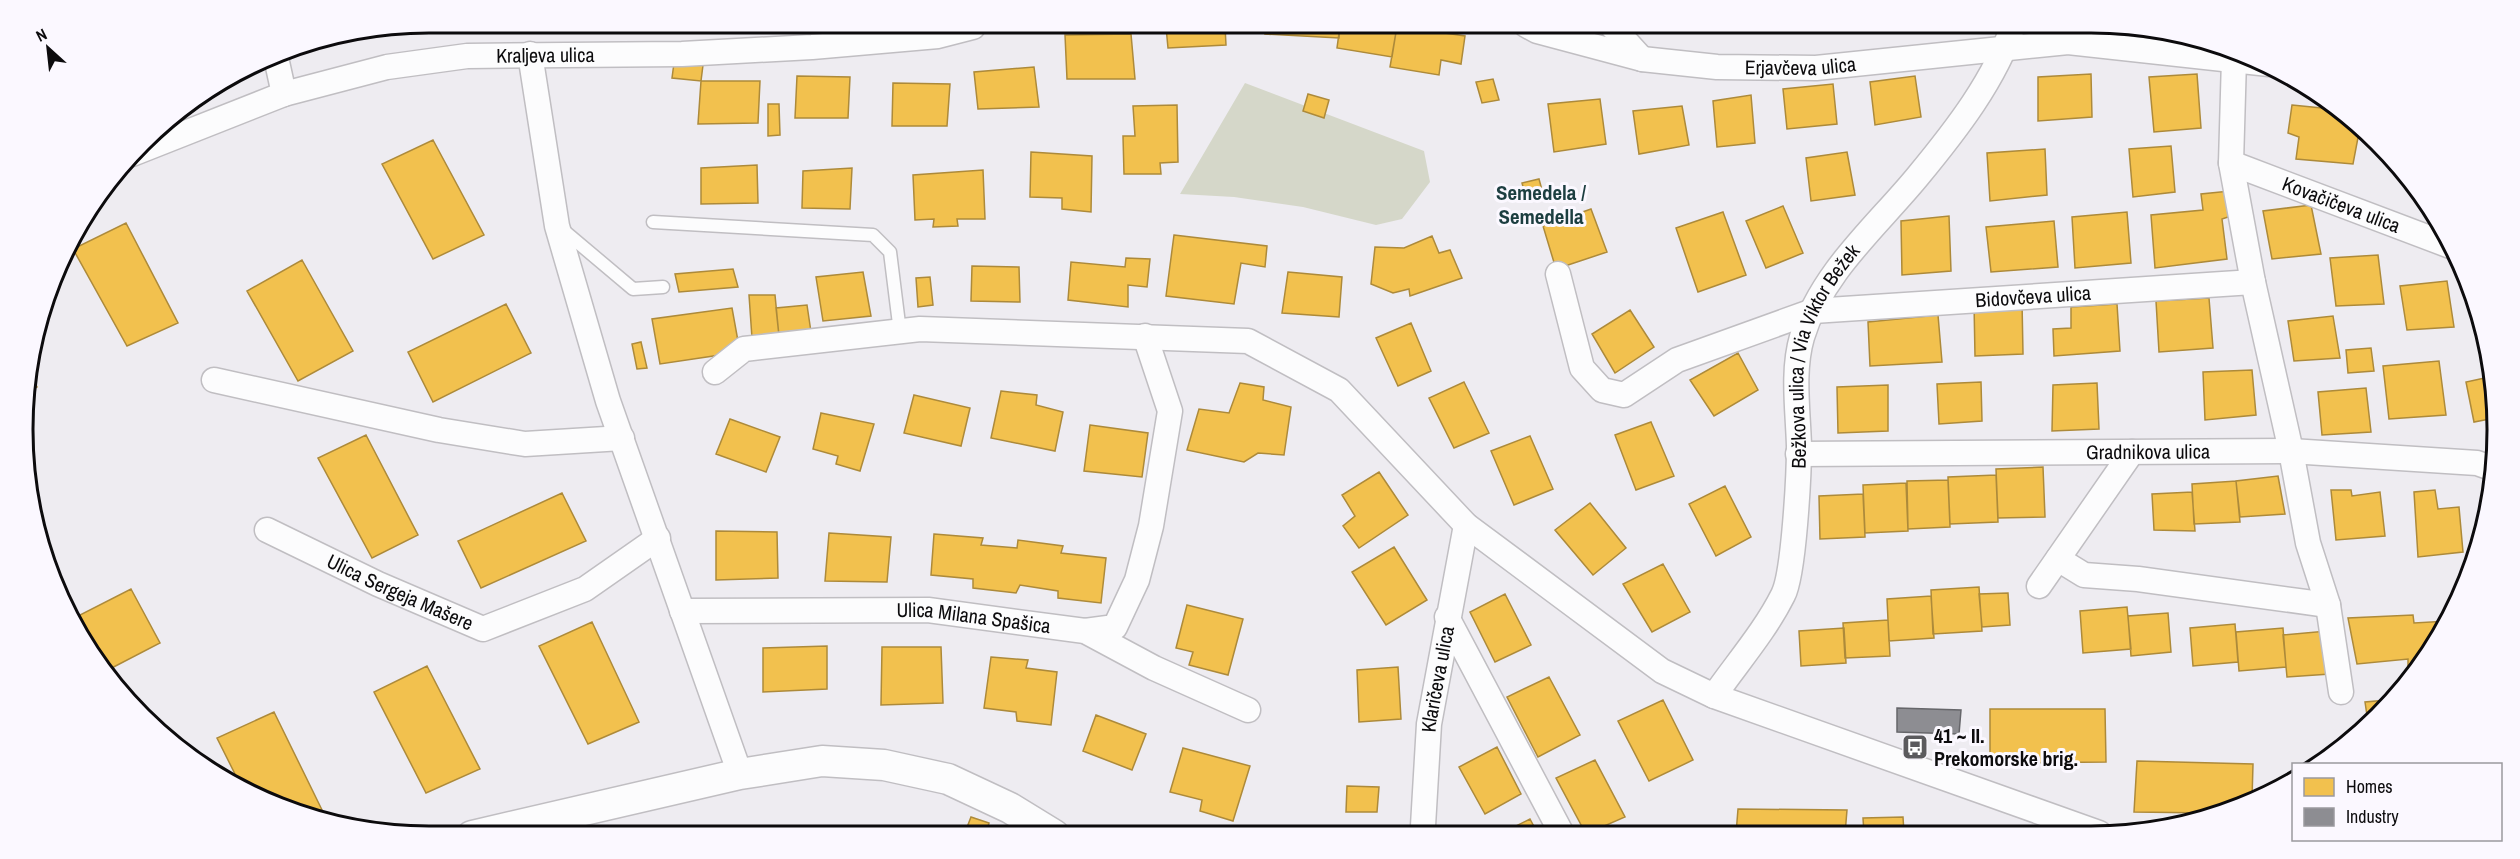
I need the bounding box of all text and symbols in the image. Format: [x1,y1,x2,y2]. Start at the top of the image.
north arrow [18,18,78,78]
text: N [32,23,50,47]
street label: Kraljeva ulica [496,41,595,69]
street label: Erjavčeva ulica [1745,50,1857,81]
street label: Kovačičeva ulica [2279,170,2404,239]
district label: Semedela / Semedella [1496,178,1586,231]
street label: Bežkova ulica / Via Viktor Bežek [1782,237,1866,469]
street label: Bidovčeva ulica [1974,279,2092,313]
street label: Gradnikova ulica [2086,437,2210,465]
street label: Ulica Sergeja Mašere [323,547,478,636]
street label: Ulica Milana Spašica [896,596,1052,639]
street label: Klaričeva ulica [1415,624,1460,733]
place label: 41 ~ II. Prekomorske brig. [1934,722,2078,772]
bus stop icon: 41 ~ II. Prekomorske brig. [1900,732,1930,762]
legend [2292,763,2502,841]
text: Homes [2346,774,2393,799]
text: Industry [2346,804,2399,829]

